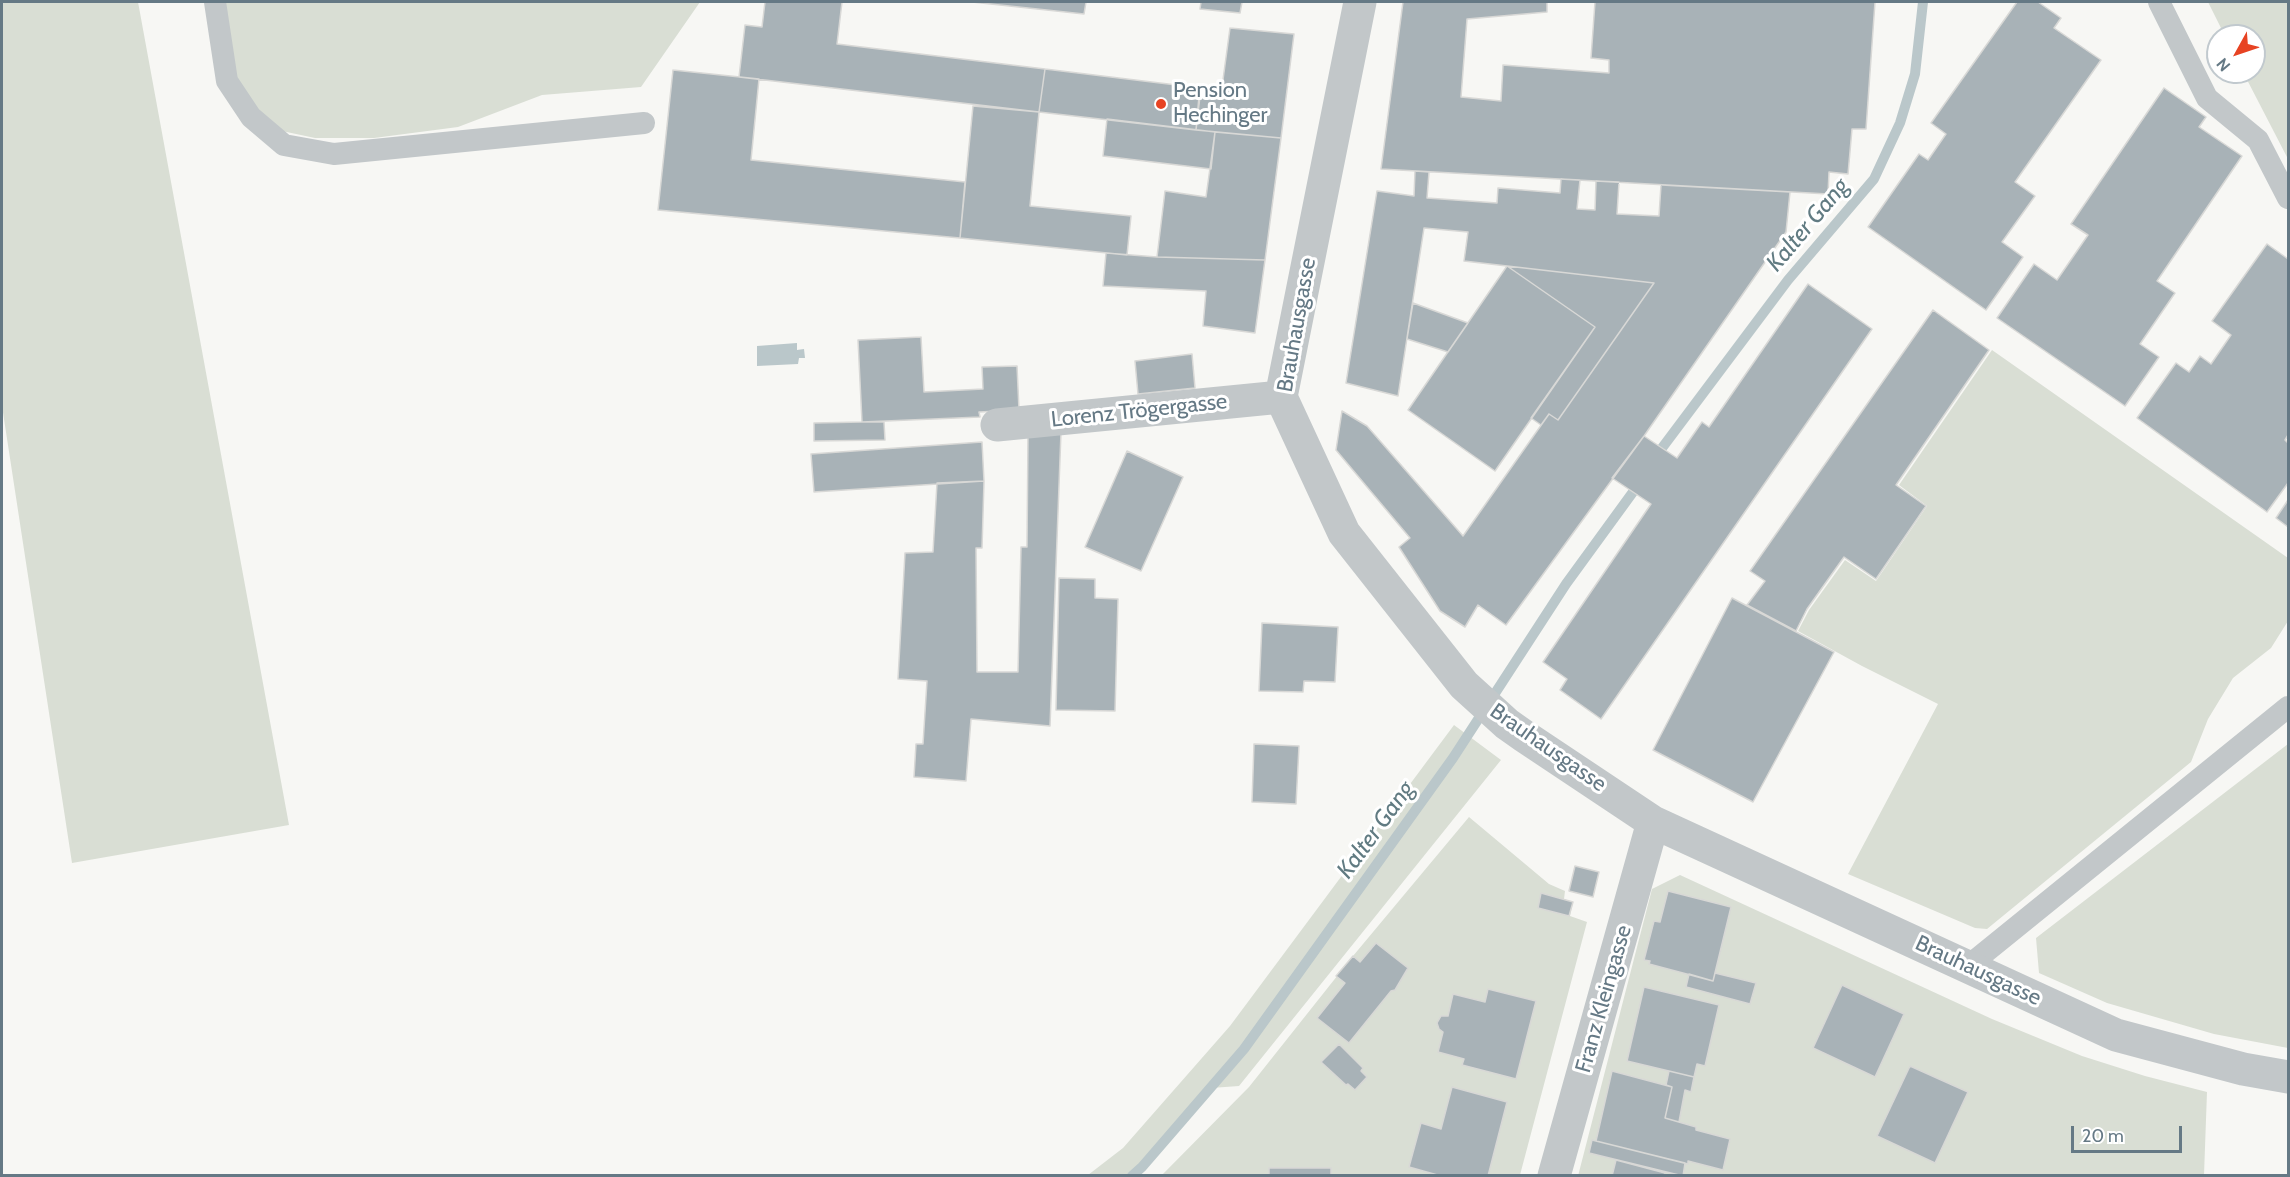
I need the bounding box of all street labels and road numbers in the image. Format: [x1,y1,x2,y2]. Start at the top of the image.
street label: Brauhausgasse [1272,256,1322,394]
street label: Lorenz Trögergasse [1050,389,1228,433]
street label: Brauhausgasse [1485,698,1611,798]
street label: Franz Kleingasse [1570,922,1638,1076]
street label: Brauhausgasse [1911,930,2045,1012]

